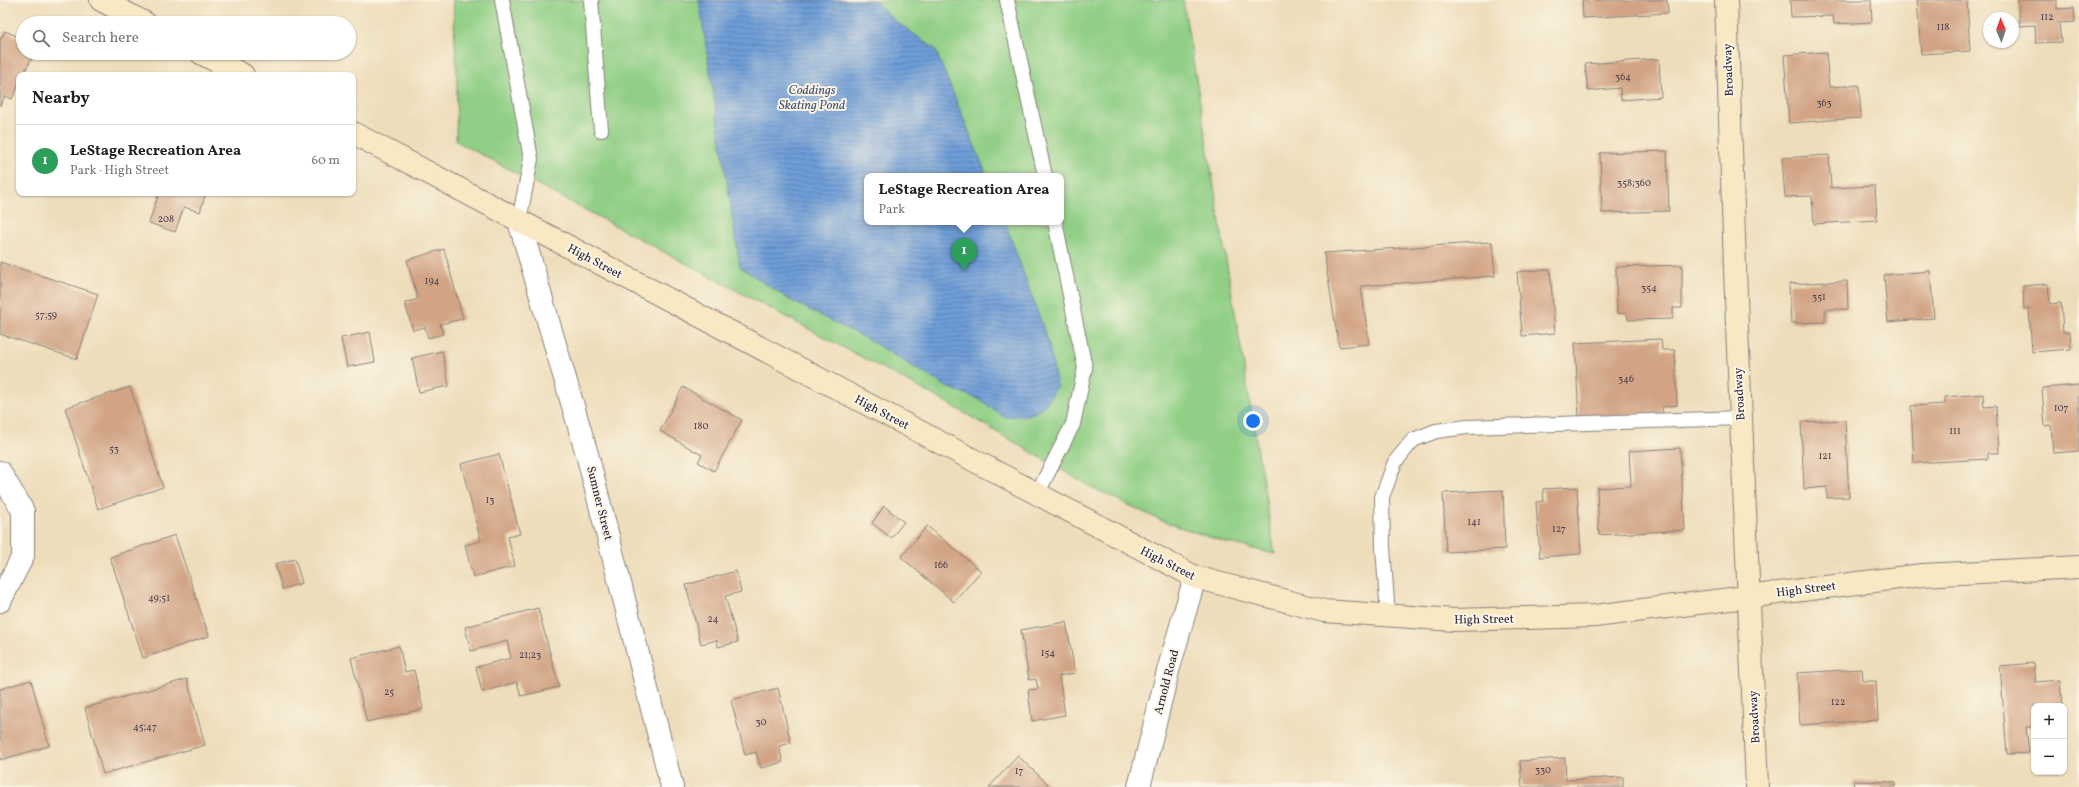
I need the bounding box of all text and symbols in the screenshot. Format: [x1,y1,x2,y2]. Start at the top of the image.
house number: 112 [2040,10,2054,24]
north arrow [1983,12,2019,48]
search box [16,16,356,60]
house number: 118 [1937,20,1949,34]
icon: search [30,27,52,49]
text: Search here [62,28,139,49]
street label: Broadway [1720,43,1738,97]
house number: 364 [1615,70,1631,84]
water label: Coddings Skating Pond [779,82,845,115]
text: Nearby [32,87,90,110]
house number: 363 [1816,96,1832,110]
text: LeStage Recreation Area [70,141,241,162]
text: 1 [42,152,48,170]
text: 60 m [312,152,340,170]
text: Park · High Street [70,162,169,180]
popup [864,173,1064,225]
house number: 358;360 [1617,176,1651,190]
text: LeStage Recreation Area [878,180,1050,201]
text: Park [878,201,905,219]
house number: 208 [158,212,174,226]
pin: 1 [951,238,977,271]
street label: High Street [564,241,625,283]
house number: 194 [425,274,439,288]
house number: 354 [1641,281,1657,295]
house number: 351 [1812,290,1826,304]
house number: 57;59 [35,308,57,322]
street label: Broadway [1731,367,1749,421]
house number: 346 [1618,372,1634,386]
street label: High Street [851,392,912,434]
house number: 107 [2054,401,2069,415]
your location [1243,411,1263,431]
house number: 180 [694,419,708,433]
house number: 111 [1949,424,1961,438]
house number: 53 [109,442,119,456]
house number: 121 [1818,449,1832,463]
street label: Sumner Street [582,465,616,542]
house number: 13 [485,493,495,507]
house number: 141 [1467,515,1481,529]
house number: 127 [1552,522,1566,536]
street label: High Street [1137,543,1198,585]
house number: 166 [934,558,948,572]
street label: High Street [1775,578,1837,602]
house number: 49;51 [148,591,170,605]
street label: High Street [1454,611,1514,629]
house number: 24 [707,612,719,626]
house number: 154 [1041,646,1055,660]
house number: 21;23 [519,648,541,662]
street label: Arnold Road [1151,648,1183,717]
house number: 25 [384,685,394,699]
street label: Broadway [1746,690,1764,744]
house number: 122 [1831,695,1845,709]
map controls [2031,703,2067,775]
button: + [2031,703,2067,739]
house number: 30 [756,715,766,729]
house number: 45;47 [133,720,157,734]
button: − [2031,739,2067,775]
house number: 330 [1535,763,1551,777]
house number: 17 [1015,764,1024,778]

